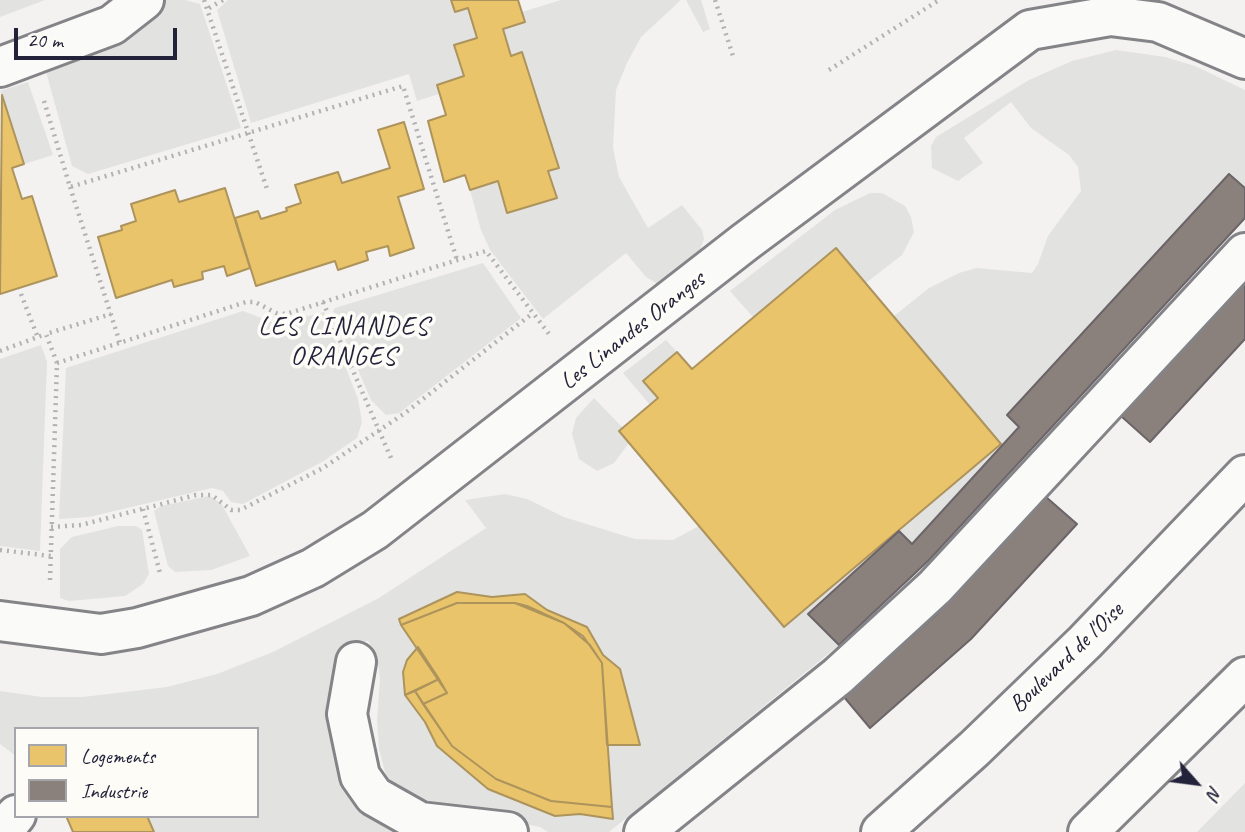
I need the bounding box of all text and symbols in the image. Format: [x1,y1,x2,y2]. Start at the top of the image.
scale bar [18,14,180,58]
text: 20 m [27,27,63,53]
street label: Les Linandes Oranges [555,266,711,396]
district label: LES LINANDES ORANGES [261,311,427,372]
street label: Boulevard de l'Oise [1004,597,1130,719]
legend [14,727,259,818]
text: Logements [81,743,155,769]
north arrow [1161,748,1231,818]
text: Industrie [81,778,147,804]
text: N [1201,782,1228,804]

